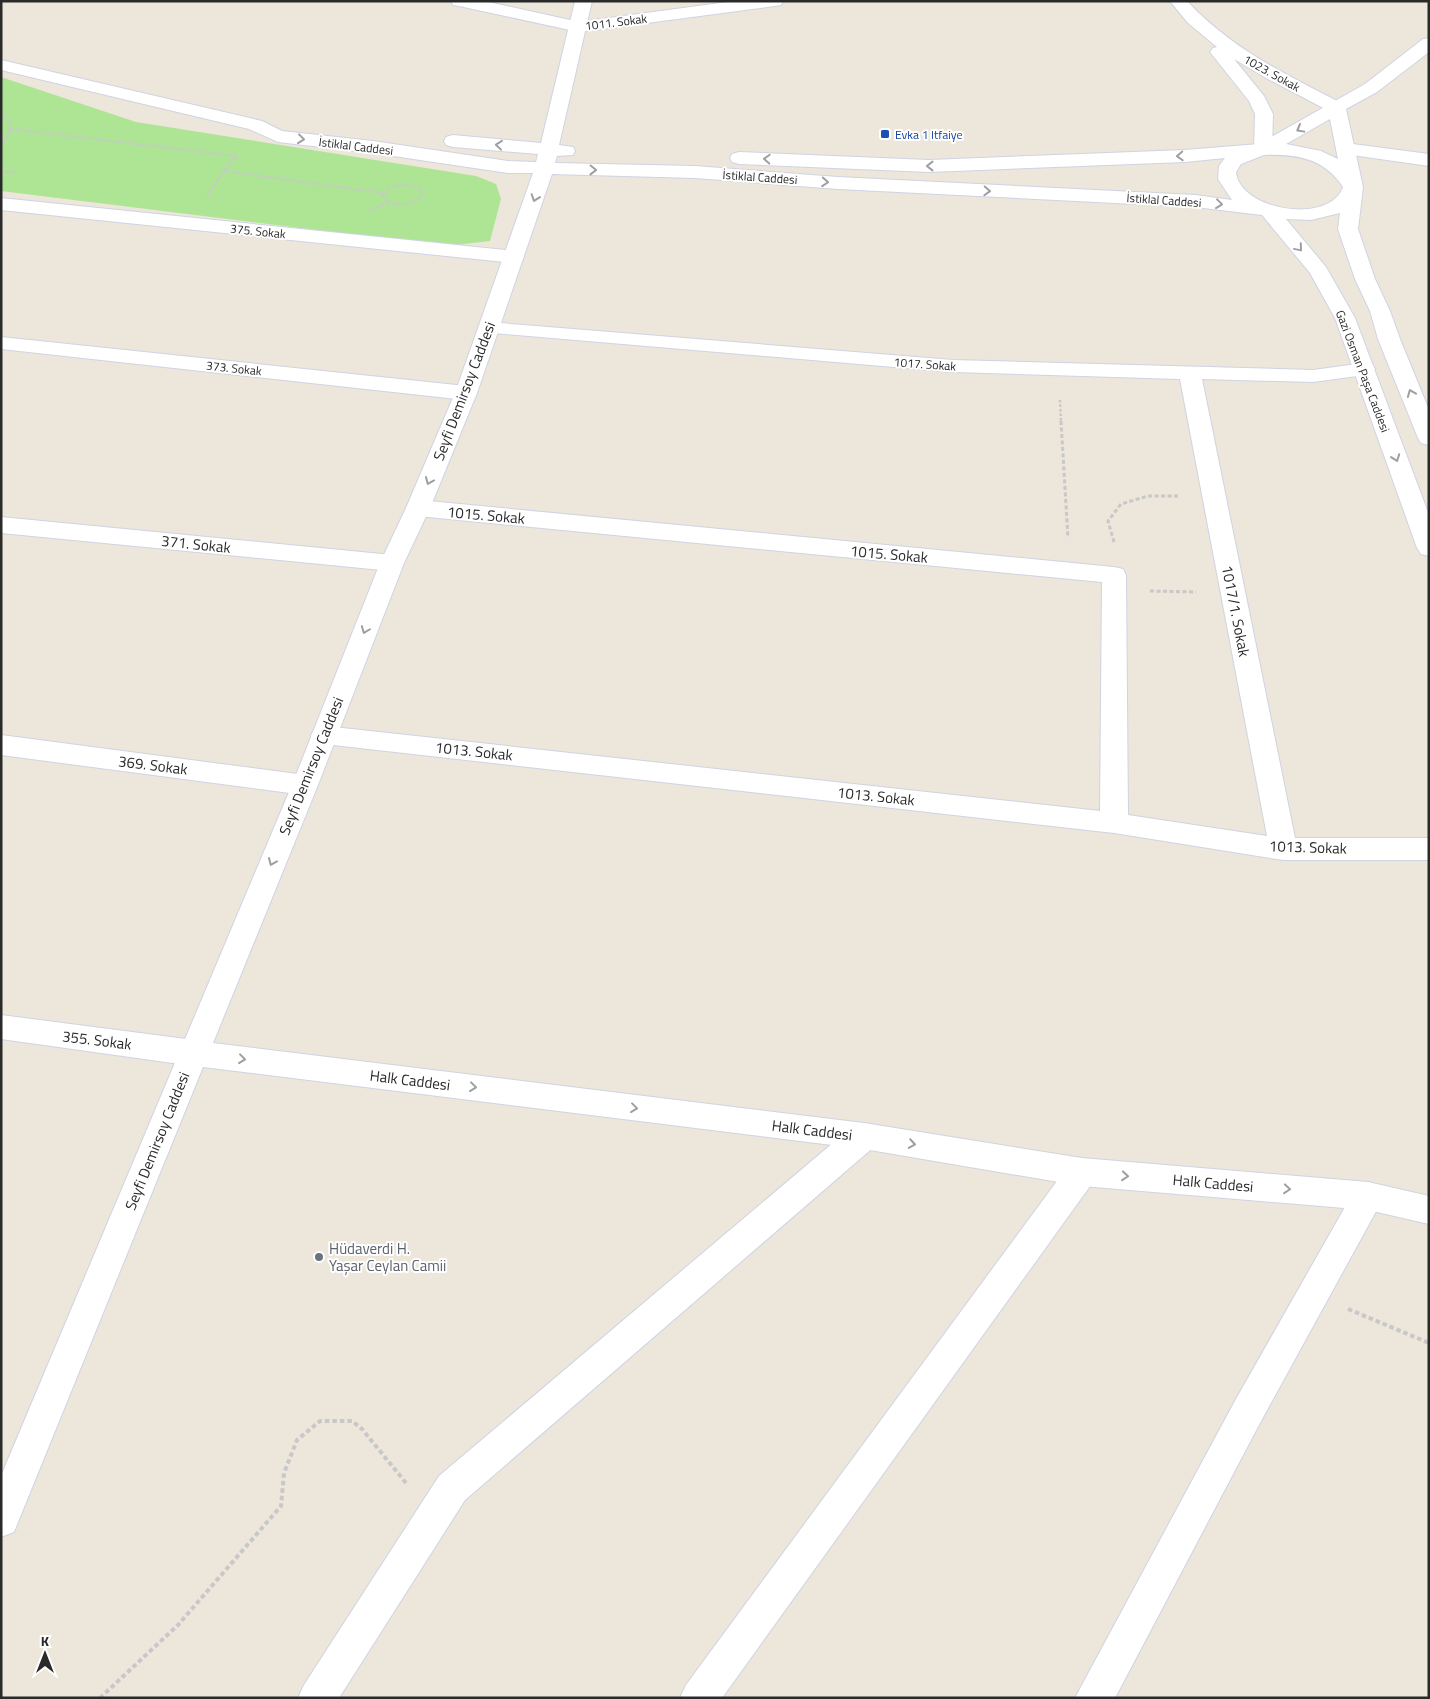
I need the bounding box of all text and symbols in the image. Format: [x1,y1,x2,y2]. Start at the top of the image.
street label: 1011. Sokak [584,9,648,35]
street label: 1023. Sokak [1240,50,1304,97]
one-way arrow [1297,123,1306,133]
place label: Evka 1 Itfaiye [895,125,963,144]
marker: Evka 1 Itfaiye [879,128,891,140]
street label: İstiklal Caddesi [318,132,394,160]
one-way arrow [297,133,305,144]
one-way arrow [495,140,503,151]
one-way arrow [1175,151,1183,161]
one-way arrow [763,153,771,164]
one-way arrow [926,161,934,171]
one-way arrow [589,164,597,175]
street label: İstiklal Caddesi [722,165,798,189]
one-way arrow [821,177,829,188]
one-way arrow [983,185,991,196]
street label: İstiklal Caddesi [1126,188,1202,212]
one-way arrow [531,193,541,201]
one-way arrow [1216,198,1224,209]
street label: 375. Sokak [229,219,287,243]
one-way arrow [1294,242,1302,251]
street label: Gazi Osman Paşa Caddesi [1331,307,1395,435]
street label: Seyfi Demirsoy Caddesi [427,318,501,464]
street label: 1017. Sokak [893,352,957,376]
street label: 373. Sokak [205,356,263,380]
one-way arrow [1406,389,1416,397]
one-way arrow [1390,453,1400,461]
one-way arrow [425,476,436,485]
street label: 1015. Sokak [446,500,526,530]
street label: 371. Sokak [160,529,232,559]
street label: 1015. Sokak [849,539,929,569]
street label: 1017/1. Sokak [1216,563,1256,659]
one-way arrow [361,625,371,634]
street label: Seyfi Demirsoy Caddesi [273,693,349,839]
street label: 1013. Sokak [434,735,514,767]
street label: 369. Sokak [117,749,189,781]
street label: 1013. Sokak [836,780,916,812]
street label: 1013. Sokak [1269,834,1347,860]
one-way arrow [268,857,279,866]
street label: 355. Sokak [61,1024,133,1056]
one-way arrow [238,1053,246,1063]
street label: Halk Caddesi [368,1064,452,1096]
street label: Seyfi Demirsoy Caddesi [119,1068,195,1214]
one-way arrow [469,1081,477,1092]
one-way arrow [630,1102,638,1112]
street label: Halk Caddesi [770,1114,854,1146]
one-way arrow [908,1139,917,1149]
street label: Halk Caddesi [1172,1168,1254,1198]
one-way arrow [1121,1170,1129,1181]
one-way arrow [1283,1184,1291,1195]
place label: Hüdaverdi H. Yaşar Ceylan Camii [329,1237,446,1277]
marker: Hüdaverdi H. Yaşar Ceylan Camii [313,1251,325,1263]
north arrow [20,1629,70,1679]
text: K [41,1630,50,1651]

